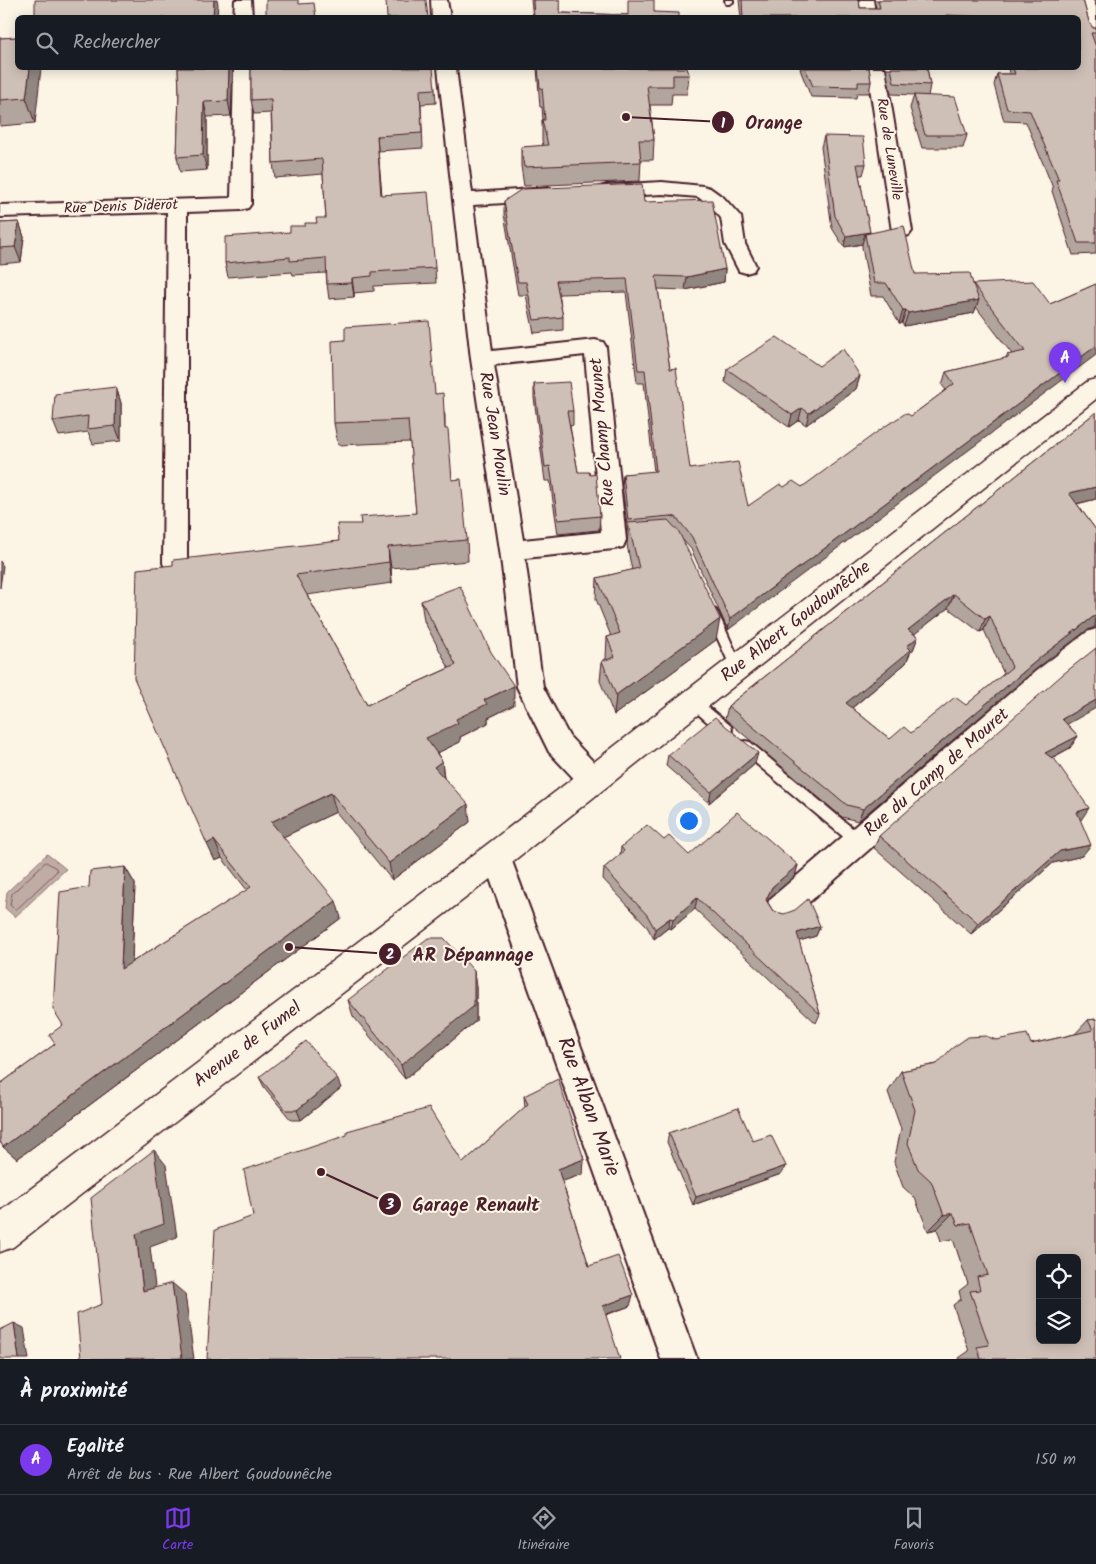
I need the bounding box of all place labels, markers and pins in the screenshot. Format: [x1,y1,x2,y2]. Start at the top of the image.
callout: Orange [710,105,813,139]
pin: A [1049,342,1081,383]
callout: AR Dépannage [377,937,543,971]
callout: Garage Renault [377,1187,550,1221]

